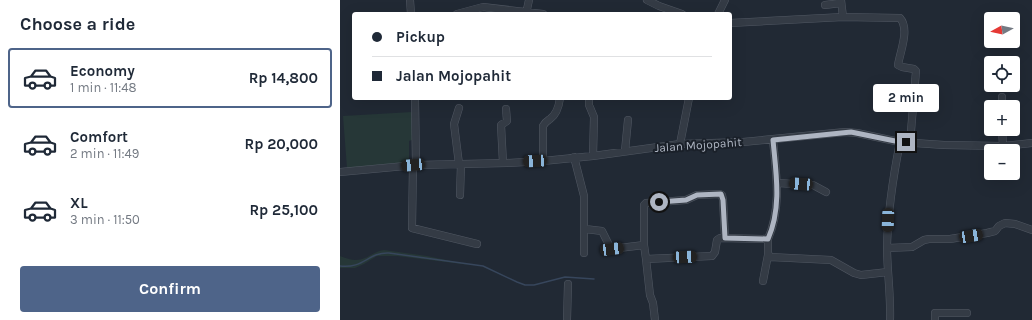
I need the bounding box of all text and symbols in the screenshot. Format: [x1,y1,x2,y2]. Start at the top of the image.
north arrow [984,12,1020,48]
map controls [984,12,1020,180]
text: Choose a ride [20,13,135,35]
text: Pickup [396,28,445,46]
button: locate [984,56,1020,92]
icon: car [22,60,58,96]
text: Economy [70,62,135,80]
text: Jalan Mojopahit [396,67,511,85]
text: Rp 14,800 [249,69,318,87]
text: 1 min · 11:48 [70,80,137,95]
callout: 2 min [873,84,939,112]
text: 2 min [888,90,924,105]
button: + [984,100,1020,136]
icon: car [22,126,58,162]
text: Comfort [70,128,128,146]
route end [897,133,915,151]
text: Rp 20,000 [245,135,318,153]
street label: Jalan Mojopahit [654,135,743,155]
button: − [984,144,1020,180]
text: 2 min · 11:49 [70,146,139,161]
car [523,154,547,168]
car [401,158,425,172]
car [789,177,813,191]
icon: car [22,192,58,228]
route start [650,193,668,211]
text: XL [70,194,88,212]
text: Rp 25,100 [249,201,318,219]
car [882,208,894,232]
text: 3 min · 11:50 [70,212,140,227]
car [958,228,984,244]
car [599,242,625,256]
car [673,250,697,264]
button: Confirm [20,266,320,312]

